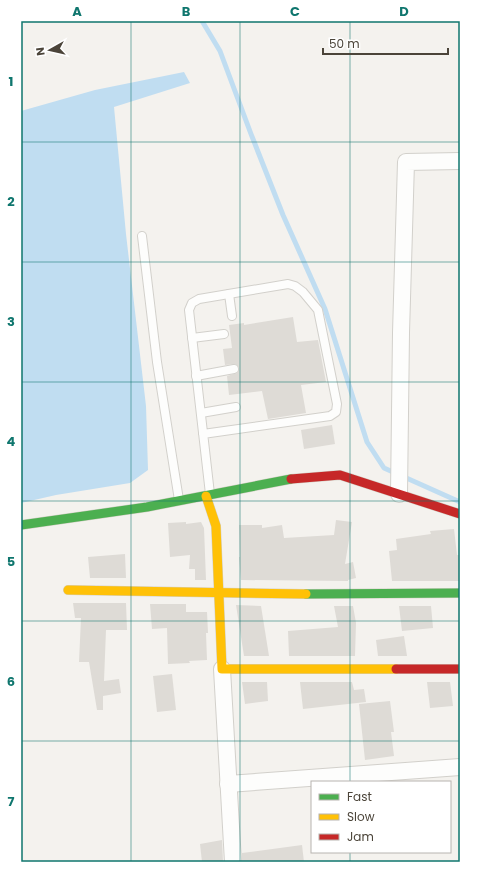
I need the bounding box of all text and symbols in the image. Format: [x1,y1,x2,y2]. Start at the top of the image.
text: A [72,2,82,21]
text: B [182,2,191,21]
text: C [290,2,300,21]
text: D [399,2,409,21]
north arrow [30,30,70,70]
scale bar [323,30,448,56]
text: 50 m [329,35,360,52]
text: N [32,46,49,57]
text: 1 [9,72,13,91]
text: 2 [7,192,15,211]
text: 3 [7,312,15,331]
text: 4 [7,432,16,451]
text: 5 [7,552,15,571]
text: 6 [7,672,15,691]
legend [311,781,451,853]
text: Fast [347,788,372,805]
text: 7 [8,792,15,811]
text: Slow [347,808,375,825]
text: Jam [347,828,374,845]

